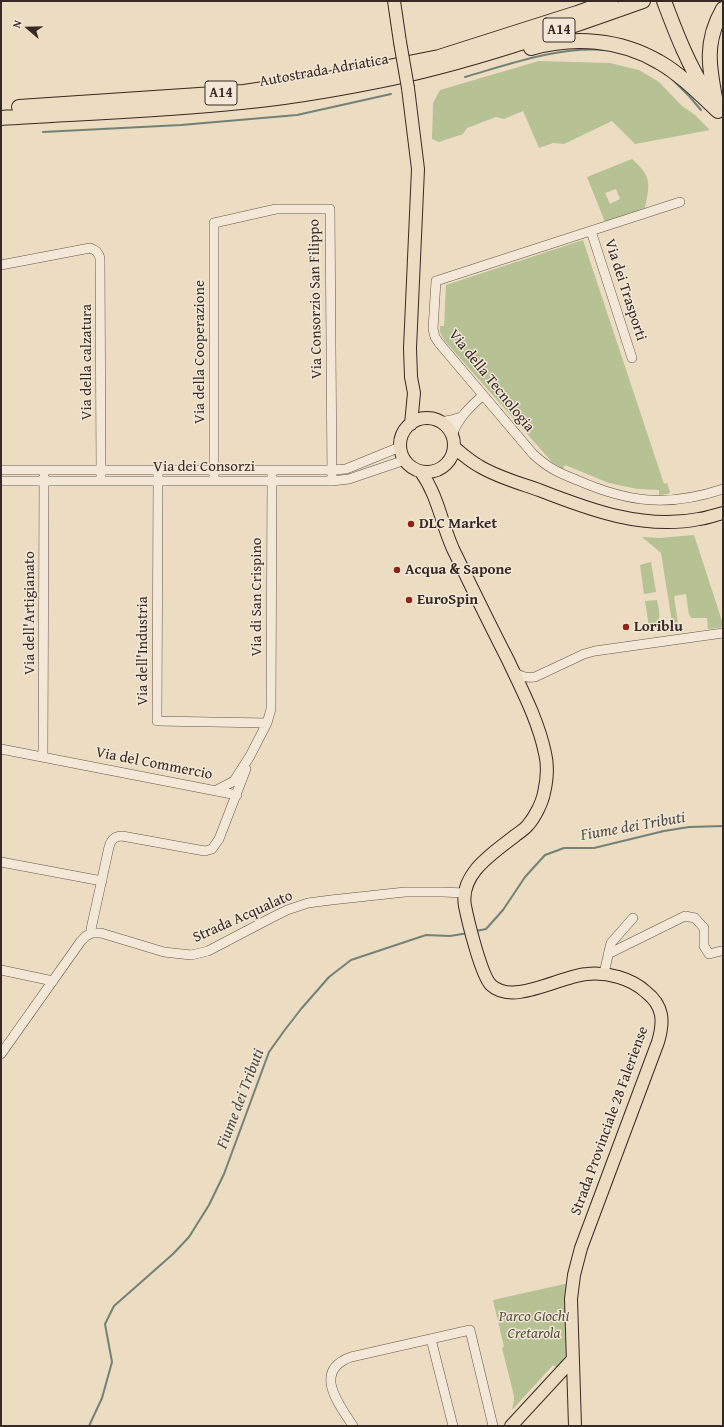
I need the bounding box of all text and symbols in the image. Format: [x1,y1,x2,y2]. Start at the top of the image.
north arrow [8,8,48,48]
text: N [8,18,25,30]
road number: A14 [543,18,575,42]
street label: Autostrada Adriatica [258,51,390,91]
road number: A14 [205,81,237,105]
street label: Via Consorzio San Filippo [306,219,326,379]
street label: Via dei Trasporti [600,237,650,343]
street label: Via della Cooperazione [191,280,209,424]
street label: Via della calzatura [78,304,96,420]
street label: Via della Tecnologia [444,326,538,436]
street label: Via dei Consorzi [153,458,255,476]
place label: DLC Market [419,515,497,533]
marker: DLC Market [406,519,416,529]
street label: Via di San Crispino [248,538,266,656]
street label: Via dell'Artigianato [21,551,39,675]
place label: Acqua & Sapone [405,561,512,579]
marker: Acqua & Sapone [392,565,402,575]
place label: EuroSpin [417,591,478,609]
marker: EuroSpin [404,595,414,605]
street label: Via dell'Industria [134,596,152,706]
place label: Loriblu [634,618,683,636]
marker: Loriblu [621,622,631,632]
street label: Via del Commercio [94,744,214,784]
water label: Fiume dei Tributi [579,808,687,846]
street label: Strada Acqualato [190,887,296,947]
street label: Strada Provinciale 28 Faleriense [567,1024,653,1218]
water label: Fiume dei Tributi [213,1046,269,1152]
park label: Parco Giochi Cretarola [499,1308,569,1343]

